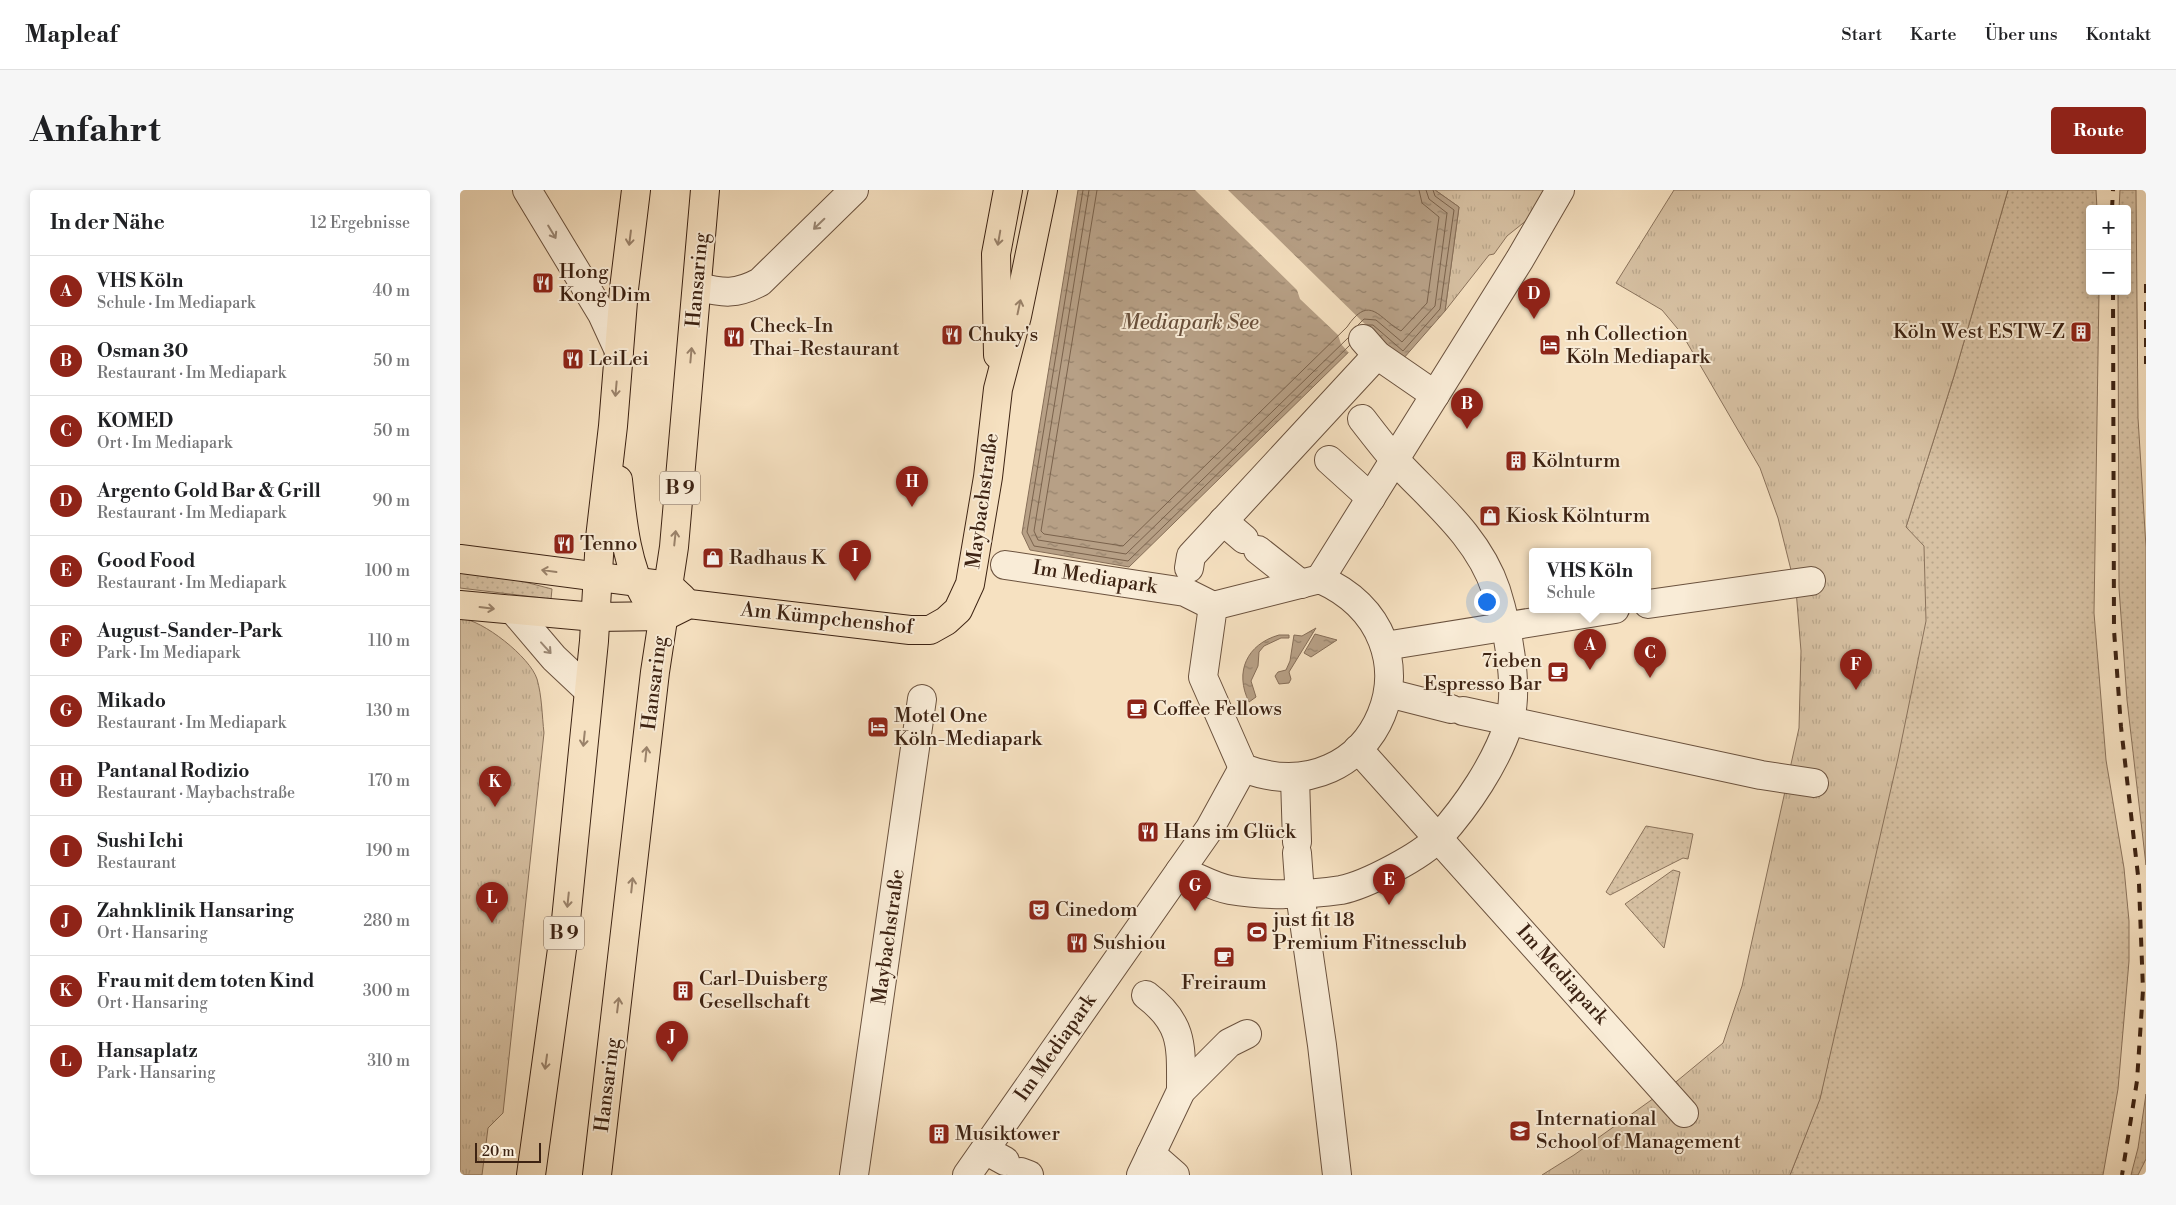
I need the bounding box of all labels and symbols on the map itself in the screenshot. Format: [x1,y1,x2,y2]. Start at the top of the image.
one-way arrow [813,218,825,230]
one-way arrow [548,224,558,238]
one-way arrow [625,230,635,246]
one-way arrow [994,230,1004,246]
street label: Hansaring [681,231,715,328]
place label: Hong Kong Dim [559,260,651,308]
restaurant icon: Hong Kong Dim [531,271,555,295]
pin: D [1518,278,1550,319]
one-way arrow [1015,300,1024,316]
water label: Mediapark See [1121,310,1259,336]
place label: Check-In Thai-Restaurant [750,314,900,362]
place label: Köln West ESTW-Z [1893,320,2065,345]
building icon: Köln West ESTW-Z [2069,320,2093,344]
place label: nh Collection Köln Mediapark [1566,322,1712,370]
restaurant icon: Chuky's [940,323,964,347]
place label: Chuky's [968,323,1038,348]
restaurant icon: Check-In Thai-Restaurant [722,325,746,349]
hotel icon: nh Collection Köln Mediapark [1538,333,1562,357]
restaurant icon: LeiLei [561,347,585,371]
place label: LeiLei [589,347,649,372]
one-way arrow [687,347,696,363]
one-way arrow [612,380,621,396]
pin: B [1451,388,1483,429]
street label: Maybachstraße [961,432,1005,570]
building icon: Kölnturm [1504,449,1528,473]
place label: Kölnturm [1532,449,1621,474]
pin: H [896,466,928,507]
road number: B 9 [660,472,700,504]
shop icon: Kiosk Kölnturm [1478,504,1502,528]
place label: Kiosk Kölnturm [1506,504,1651,529]
one-way arrow [670,530,680,546]
restaurant icon: Tenno [552,532,576,556]
place label: Tenno [580,532,637,557]
pin: I [839,540,871,581]
shop icon: Radhaus K [701,546,725,570]
place label: Radhaus K [729,546,827,571]
street label: Im Mediapark [1031,556,1161,600]
one-way arrow [541,566,557,576]
your location [1474,589,1500,615]
street label: Am Kümpchenshof [738,597,915,641]
one-way arrow [479,603,495,613]
pin: A [1574,629,1606,670]
street label: Hansaring [637,634,673,732]
pin: C [1634,637,1666,678]
one-way arrow [540,642,551,655]
place label: 7ieben Espresso Bar [1424,649,1542,697]
pin: F [1840,649,1872,690]
cafe icon: 7ieben Espresso Bar [1546,660,1570,684]
cafe icon: Coffee Fellows [1125,697,1149,721]
place label: Coffee Fellows [1153,697,1282,722]
place label: Motel One Köln-Mediapark [894,704,1043,752]
hotel icon: Motel One Köln-Mediapark [866,715,890,739]
one-way arrow [579,730,588,746]
one-way arrow [641,746,651,762]
pin: K [479,766,511,807]
restaurant icon: Hans im Glück [1136,820,1160,844]
place label: Hans im Glück [1164,820,1297,845]
pin: E [1373,864,1405,905]
street label: Maybachstraße [867,868,911,1006]
pin: G [1179,870,1211,911]
one-way arrow [627,877,637,893]
pin: L [476,882,508,923]
one-way arrow [563,892,573,908]
theatre icon: Cinedom [1027,898,1051,922]
place label: Cinedom [1055,898,1138,923]
place label: just fit 18 Premium Fitnessclub [1272,908,1467,956]
road number: B 9 [544,916,584,950]
sports icon: just fit 18 Premium Fitnessclub [1245,920,1269,944]
street label: Im Mediapark [1511,920,1614,1031]
restaurant icon: Sushiou [1065,931,1089,955]
place label: Sushiou [1093,931,1166,956]
cafe icon: Freiraum [1212,945,1236,969]
place label: Carl-Duisberg Gesellschaft [699,967,828,1015]
place label: Freiraum [1181,971,1267,996]
building icon: Carl-Duisberg Gesellschaft [671,979,695,1003]
street label: Im Mediapark [1010,988,1103,1107]
one-way arrow [613,997,623,1013]
pin: J [656,1021,688,1062]
street label: Hansaring [590,1036,626,1134]
one-way arrow [541,1053,551,1069]
place label: International School of Management [1536,1107,1741,1155]
school or university icon: International School of Management [1508,1119,1532,1143]
building icon: Musiktower [927,1122,951,1146]
place label: Musiktower [955,1122,1060,1147]
scale bar [475,1140,541,1163]

